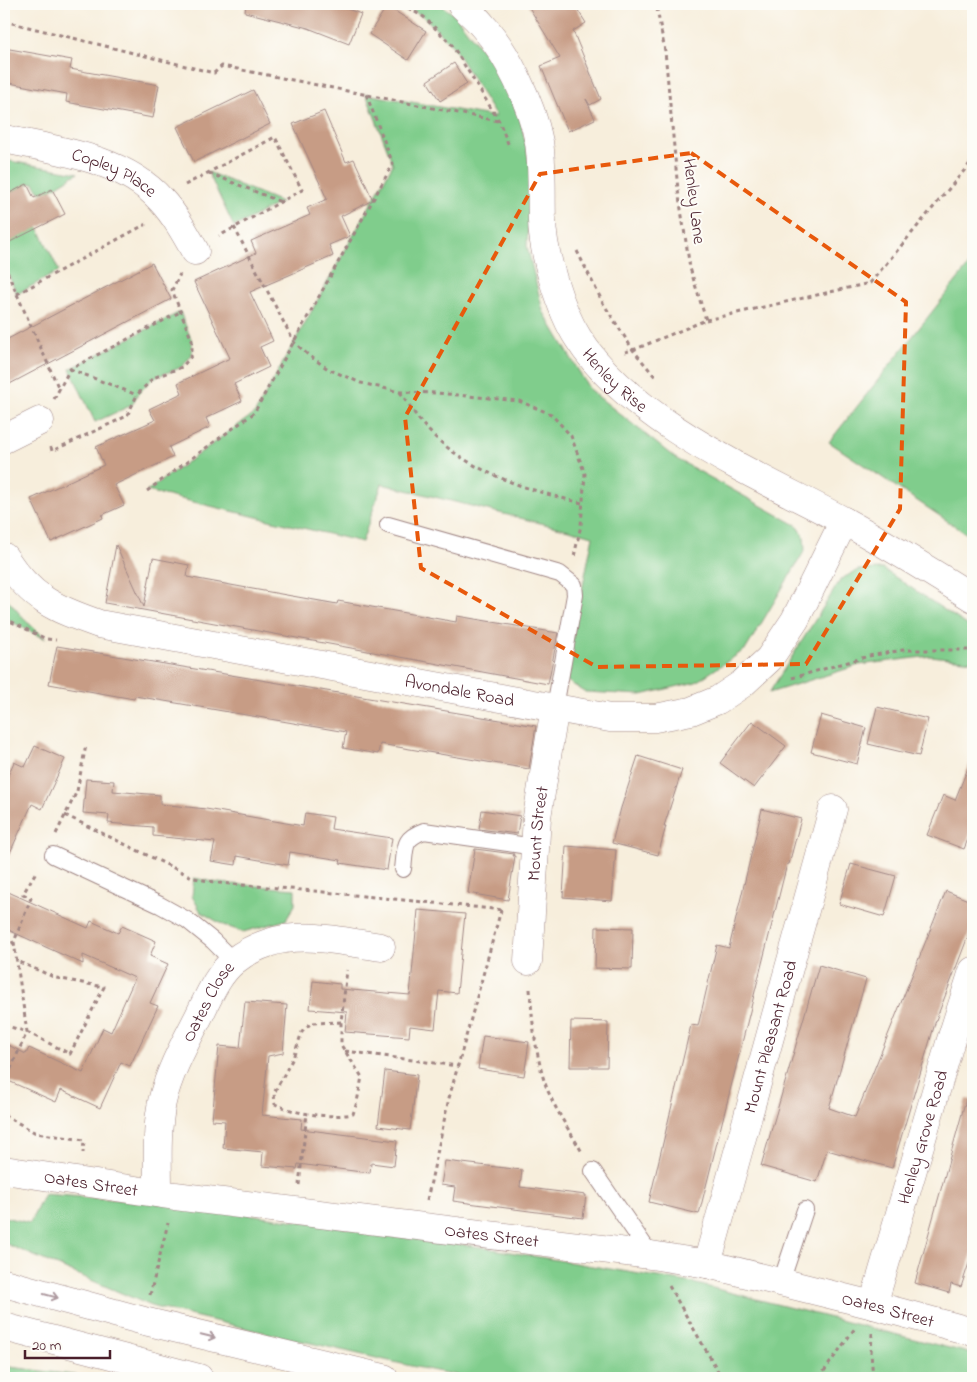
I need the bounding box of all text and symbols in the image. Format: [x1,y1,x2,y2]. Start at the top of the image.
street label: Copley Place [68,143,163,205]
street label: Henley Lane [675,157,711,247]
street label: Henley Rise [574,343,653,421]
street label: Avondale Road [402,670,516,715]
street label: Mount Street [522,784,557,882]
street label: Oates Close [177,956,242,1047]
street label: Mount Pleasant Road [738,958,805,1117]
street label: Henley Grove Road [892,1068,956,1208]
street label: Oates Street [42,1165,140,1205]
street label: Oates Street [443,1218,540,1256]
street label: Oates Street [839,1287,937,1336]
one-way arrow [42,1291,58,1301]
scale bar [25,1327,110,1359]
one-way arrow [200,1332,216,1341]
text: 20 m [32,1335,62,1357]

